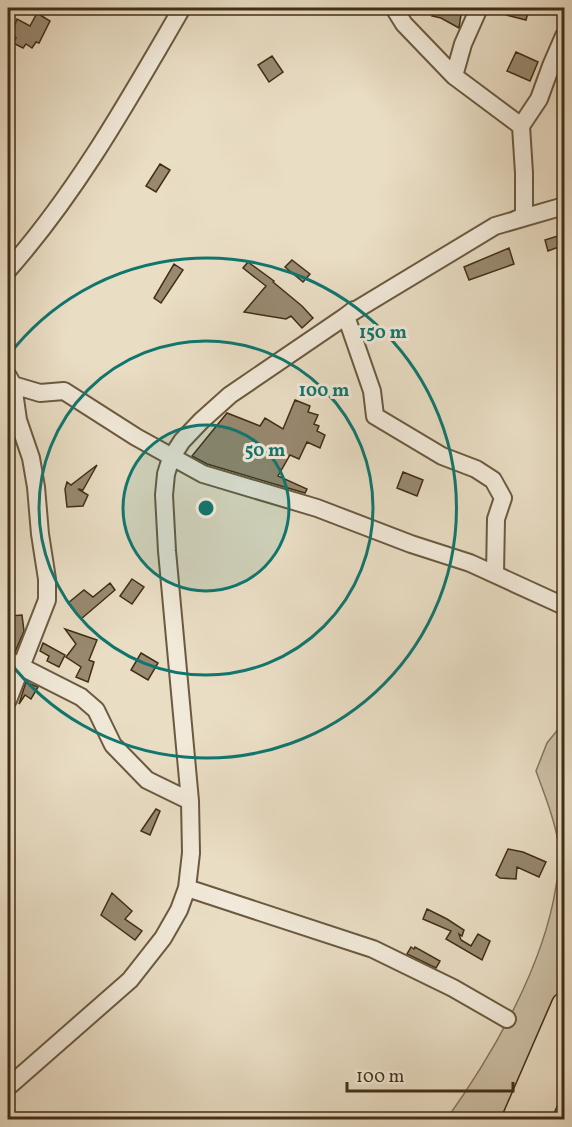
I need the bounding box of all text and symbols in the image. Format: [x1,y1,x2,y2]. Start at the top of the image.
text: 150 m [359,321,407,346]
text: 100 m [299,379,349,404]
text: 50 m [245,439,285,464]
centre of rings [196,498,216,518]
scale bar [347,1055,514,1093]
text: 100 m [356,1065,405,1090]

